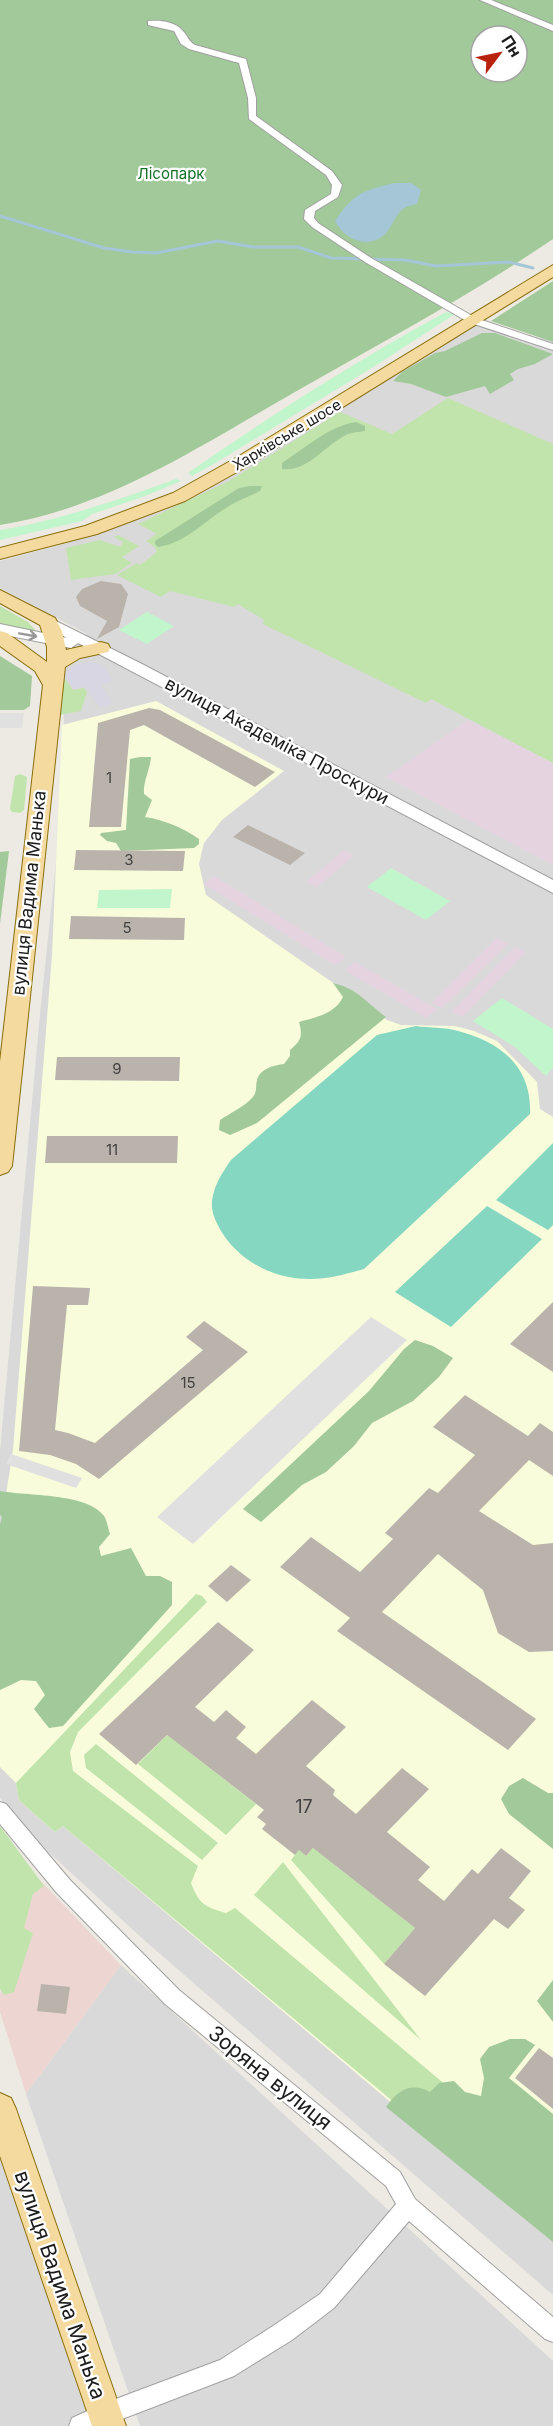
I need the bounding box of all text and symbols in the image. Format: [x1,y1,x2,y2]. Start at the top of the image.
north arrow [469,24,529,84]
text: Пн [497,31,526,61]
park label: Лісопарк [138,164,204,183]
street label: Харківське шосе [229,395,345,475]
one-way arrow [17,630,37,641]
street label: вулиця Академіка Проскури [162,672,393,809]
house number: 1 [106,768,112,787]
street label: вулиця Вадима Манька [7,789,50,997]
house number: 3 [124,850,134,869]
house number: 5 [122,918,132,937]
house number: 9 [112,1059,122,1078]
house number: 11 [106,1140,118,1159]
house number: 15 [180,1373,196,1392]
house number: 17 [295,1796,313,1817]
street label: Зоряна вулиця [204,2020,337,2135]
street label: вулиця Вадима Манька [10,2167,111,2403]

